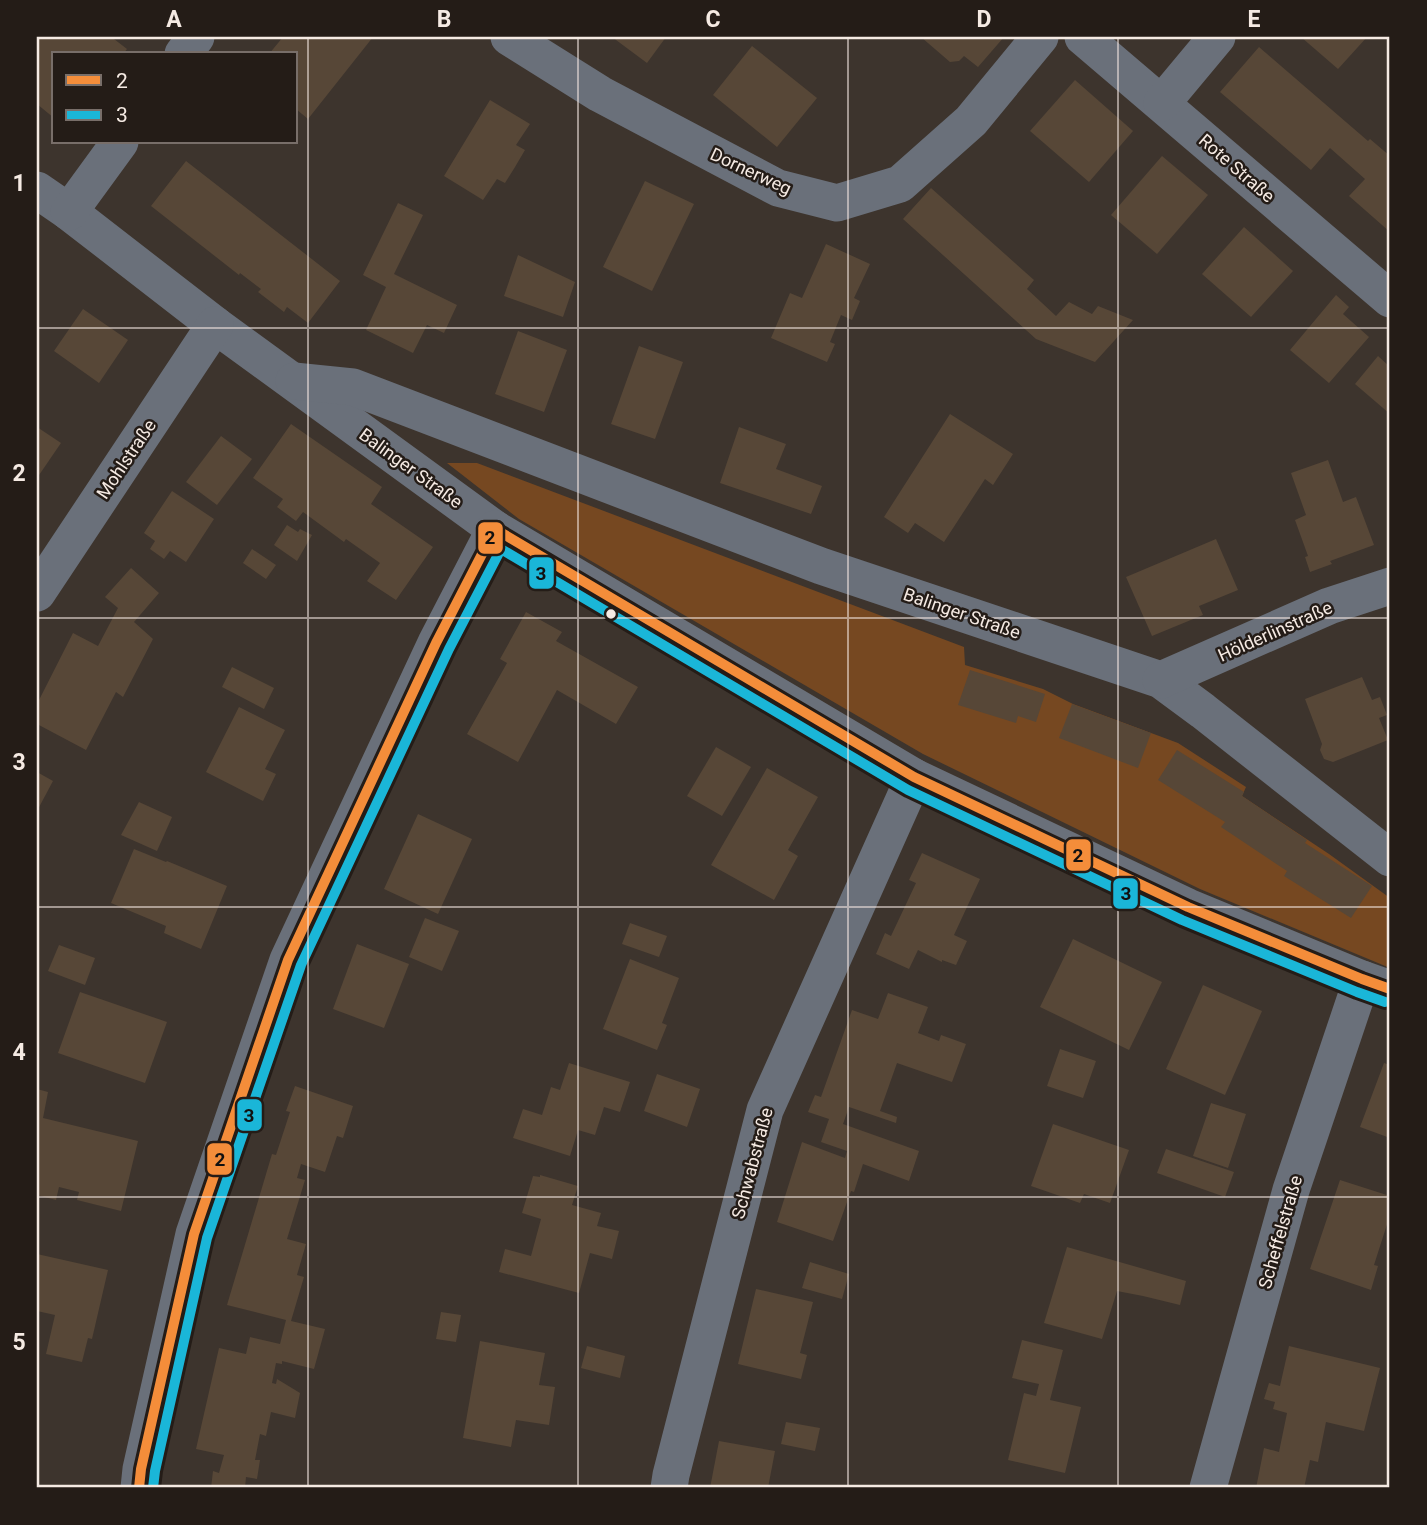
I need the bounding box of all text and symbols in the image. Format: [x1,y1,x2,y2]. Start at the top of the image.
text: A [166,6,182,33]
text: B [437,6,451,33]
text: C [705,6,721,33]
text: D [977,6,991,33]
text: E [1248,6,1261,33]
legend [52,52,298,144]
text: 2 [116,69,128,93]
text: 3 [116,103,128,127]
street label: Rote Straße [1195,129,1279,207]
street label: Dornerweg [707,143,795,199]
text: 1 [12,170,26,197]
street label: Mohlstraße [92,415,160,503]
street label: Balinger Straße [355,424,467,512]
text: 2 [12,460,26,487]
line badge: 2 [477,521,504,555]
text: 2 [485,526,496,549]
line badge: 3 [528,556,555,590]
text: 3 [536,562,546,585]
street label: Balinger Straße [901,583,1023,643]
street label: Hölderlinstraße [1215,596,1335,666]
unlabelled marker [604,607,618,621]
text: 3 [12,749,26,776]
line badge: 2 [1065,838,1092,872]
text: 2 [1073,844,1084,867]
line badge: 3 [1112,877,1139,910]
text: 3 [1121,882,1131,905]
text: 4 [12,1039,26,1066]
line badge: 3 [236,1098,263,1132]
text: 3 [244,1104,254,1127]
street label: Schwabstraße [727,1105,777,1221]
line badge: 2 [206,1142,233,1176]
text: 2 [215,1148,226,1171]
street label: Scheffelstraße [1254,1173,1306,1291]
text: 5 [12,1329,26,1356]

